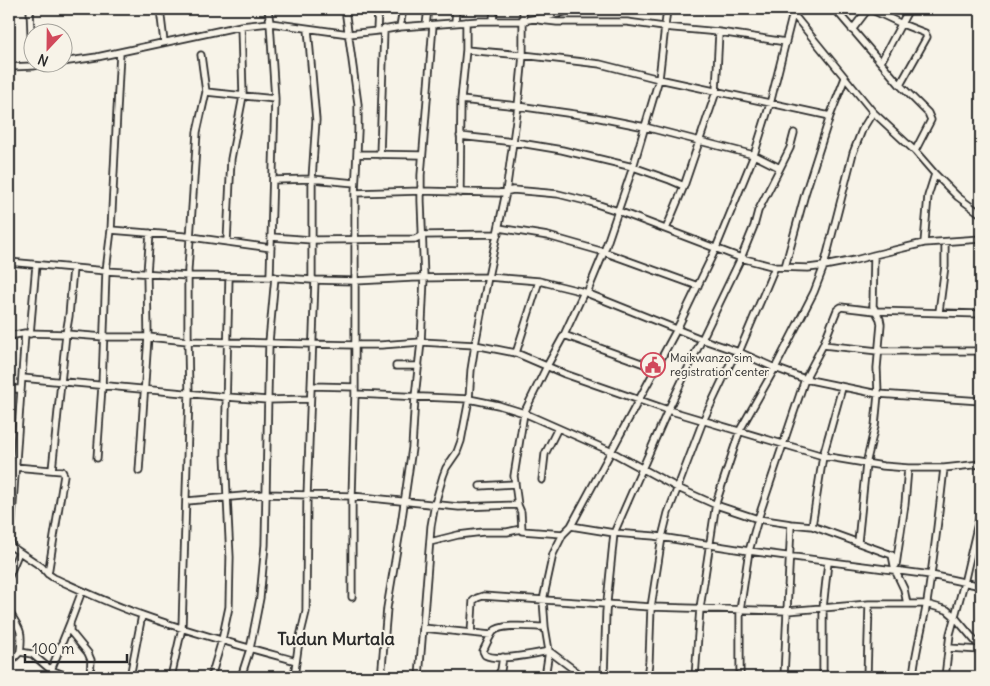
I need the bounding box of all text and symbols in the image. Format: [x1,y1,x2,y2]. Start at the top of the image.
north arrow [22,22,72,72]
text: N [35,50,51,70]
place label: Maikwanzo sim registration center [670,350,769,379]
public building icon: Maikwanzo sim registration center [640,352,666,378]
district label: Tudun Murtala [277,627,395,650]
scale bar [25,631,128,663]
text: 100 m [32,639,74,658]

